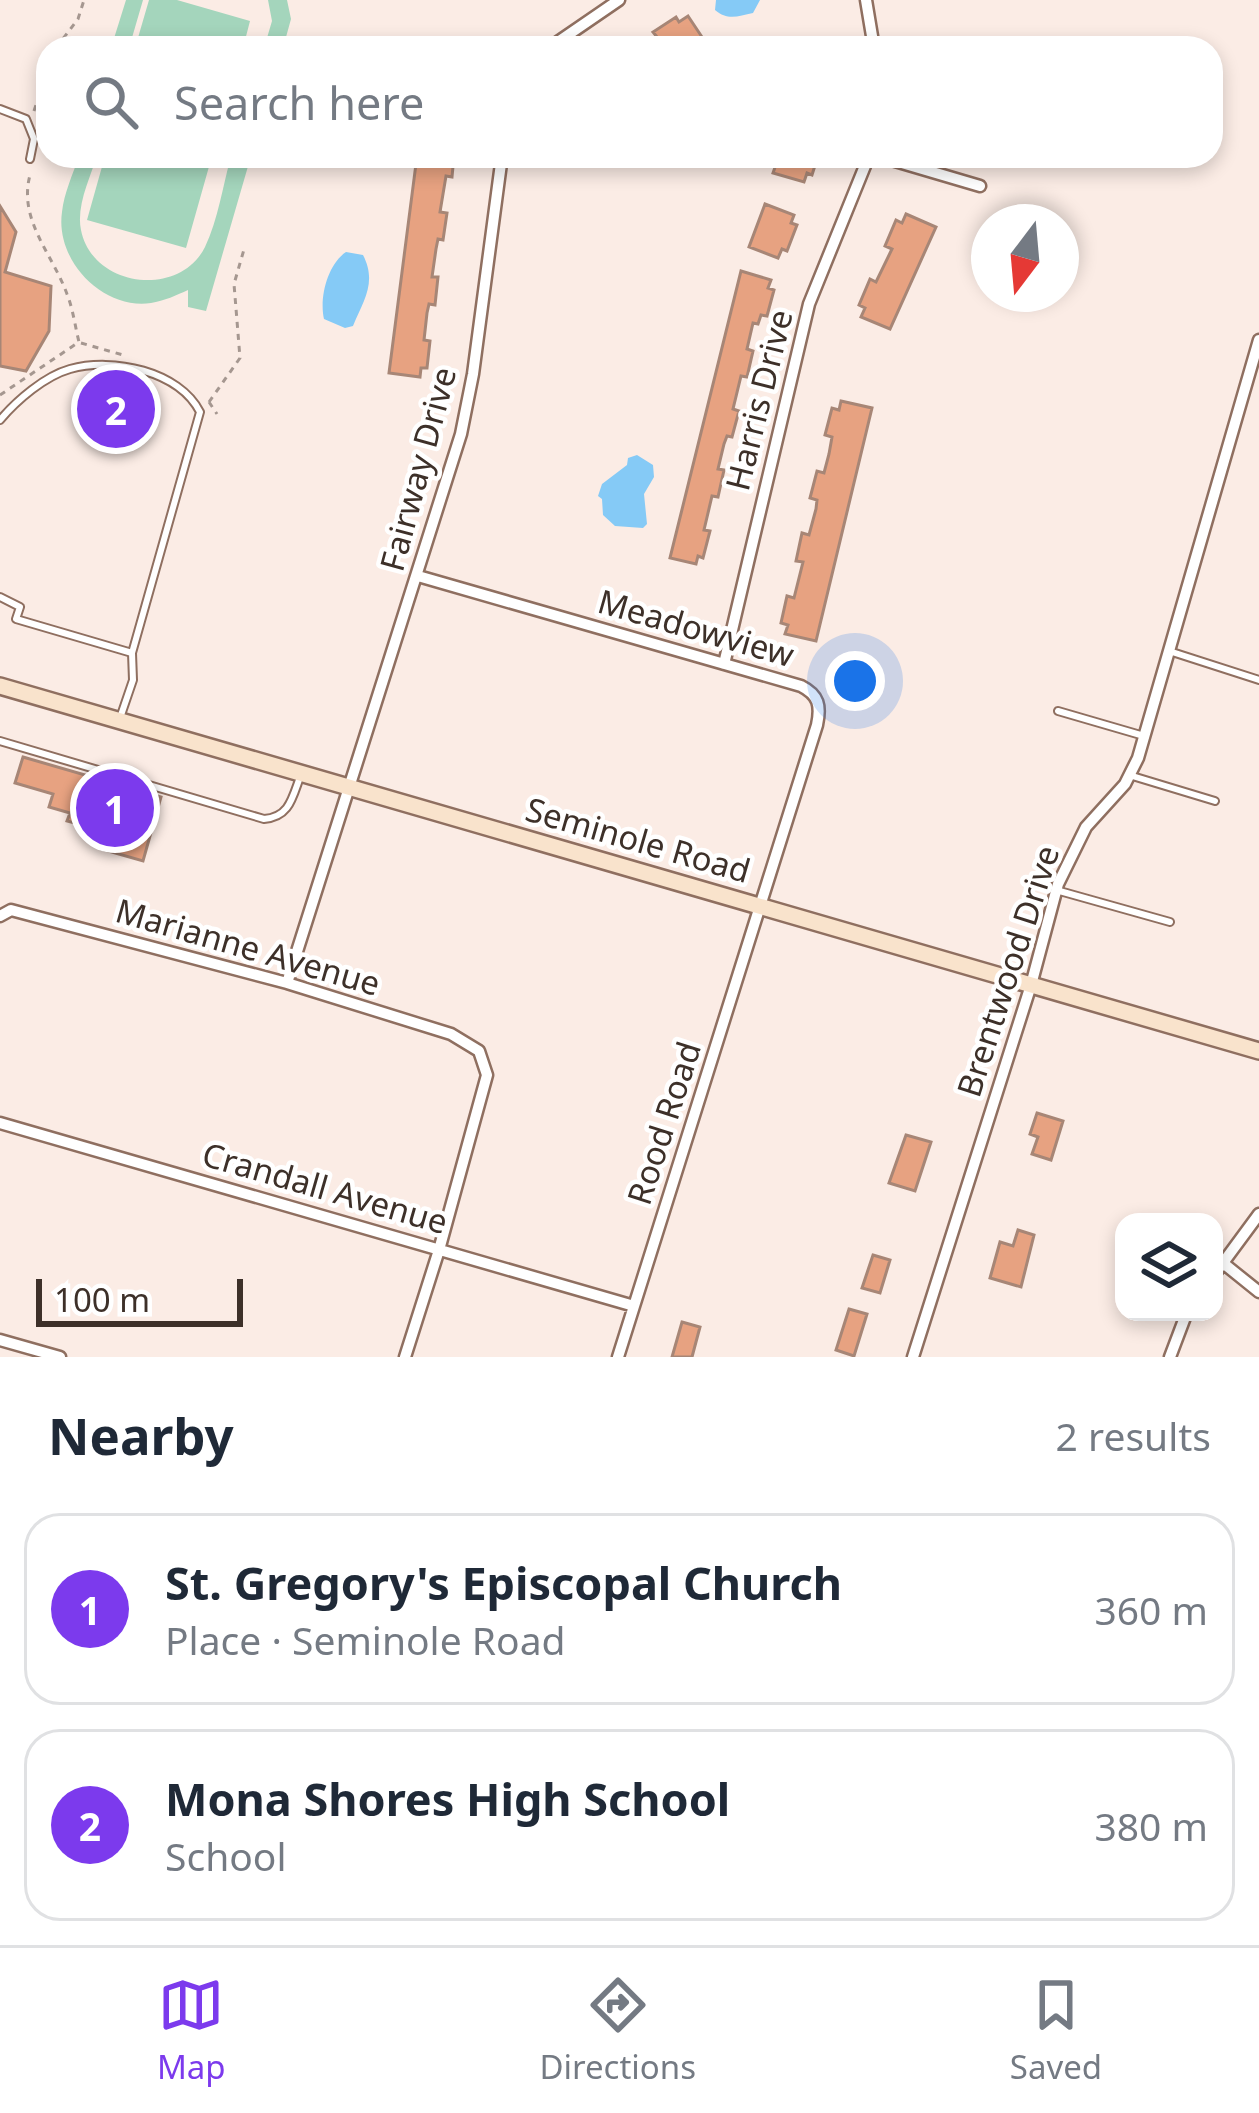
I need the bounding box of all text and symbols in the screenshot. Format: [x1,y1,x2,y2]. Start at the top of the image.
search box [36,36,1223,168]
icon: search [78,69,144,135]
text: Search here [174,72,424,133]
north arrow [971,204,1079,312]
street label: Harris Drive [714,305,803,495]
street label: Fairway Drive [369,362,466,576]
pin: 2 [77,364,155,454]
street label: Meadowview [593,578,799,677]
your location [825,651,885,711]
pin: 1 [76,763,154,853]
street label: Seminole Road [521,786,756,893]
street label: Brentwood Drive [946,839,1069,1102]
street label: Marianne Avenue [111,887,386,1006]
street label: Rood Road [616,1036,711,1210]
street label: Crandall Avenue [197,1131,453,1244]
map controls [1115,1213,1223,1321]
button: layers [1115,1213,1223,1321]
scale bar [36,1273,243,1326]
text: 100 m [54,1277,150,1322]
text: Nearby [48,1400,234,1470]
text: 2 results [1056,1409,1211,1462]
text: St. Gregory's Episcopal Church [165,1552,842,1613]
text: 1 [79,1583,101,1636]
text: 360 m [1094,1583,1208,1636]
text: Place · Seminole Road [165,1613,566,1666]
text: Mona Shores High School [165,1768,730,1829]
text: 2 [79,1799,101,1852]
text: 380 m [1094,1799,1208,1852]
text: School [165,1829,287,1882]
tab: Map [157,1972,226,2089]
tab: Directions [539,1972,696,2089]
tab: Saved [1010,1972,1102,2089]

